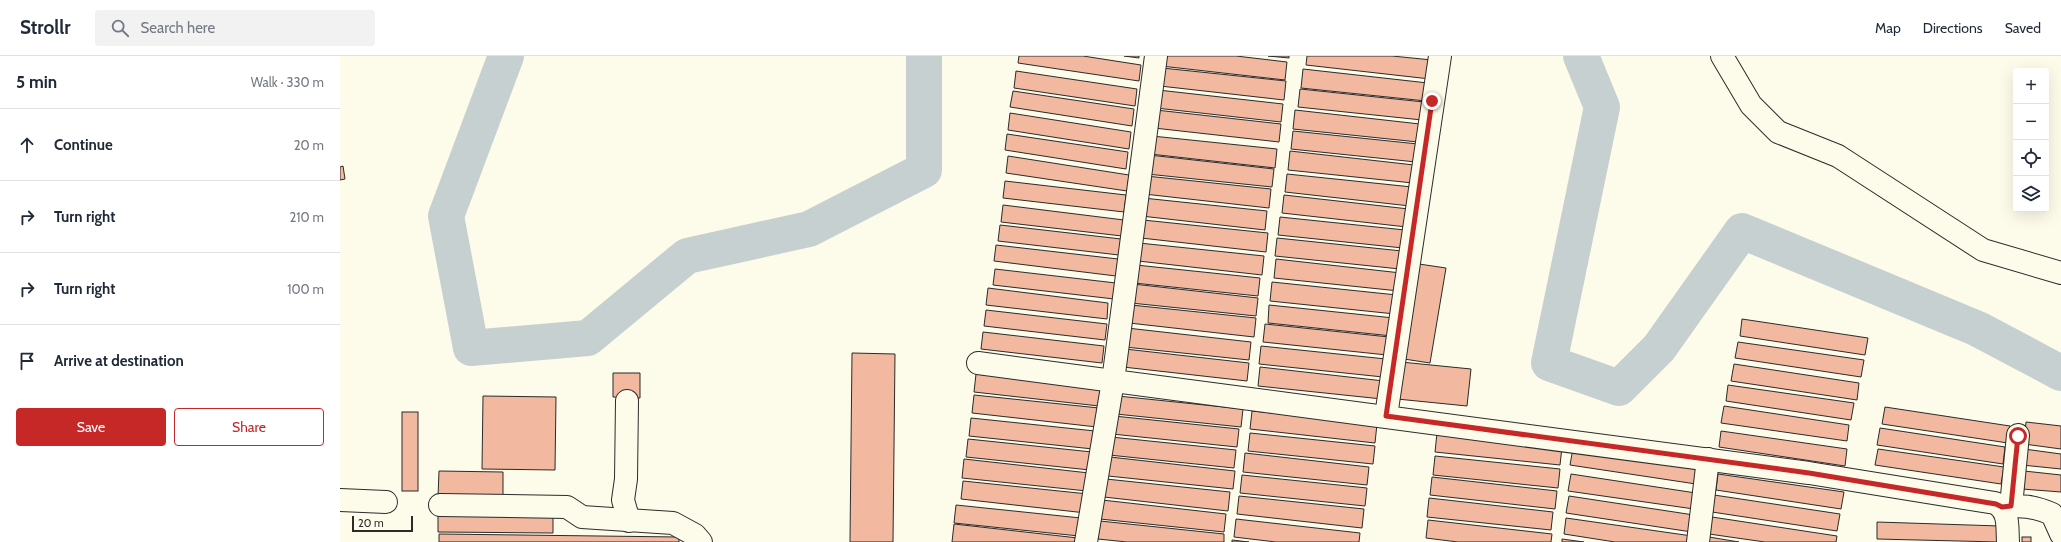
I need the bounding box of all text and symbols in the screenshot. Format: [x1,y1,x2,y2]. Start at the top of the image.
search box [95,10,375,46]
text: Strollr [20,16,71,39]
icon: search [109,17,131,39]
text: Search here [141,19,215,37]
text: Map [1875,19,1901,37]
text: Directions [1923,19,1983,37]
text: Saved [2005,19,2041,37]
map controls [2013,68,2049,212]
button: + [2013,68,2049,104]
text: 5 min [16,72,57,92]
text: Walk · 330 m [251,74,324,90]
route end [1423,92,1441,110]
button: − [2013,104,2049,140]
icon: ahead [16,134,38,156]
text: Continue [54,136,113,154]
text: 20 m [294,137,324,153]
button: locate [2013,140,2049,176]
button: layers [2013,176,2049,212]
icon: right [16,206,38,228]
text: Turn right [54,208,115,226]
text: 210 m [290,209,324,225]
icon: right [16,278,38,300]
text: Turn right [54,280,115,298]
text: 100 m [287,281,324,297]
icon: arrive [16,350,38,372]
text: Arrive at destination [54,352,184,370]
button: Save [16,408,166,446]
button: Share [174,408,324,446]
route start [2009,427,2027,445]
scale bar [352,514,413,533]
text: 20 m [358,516,384,530]

